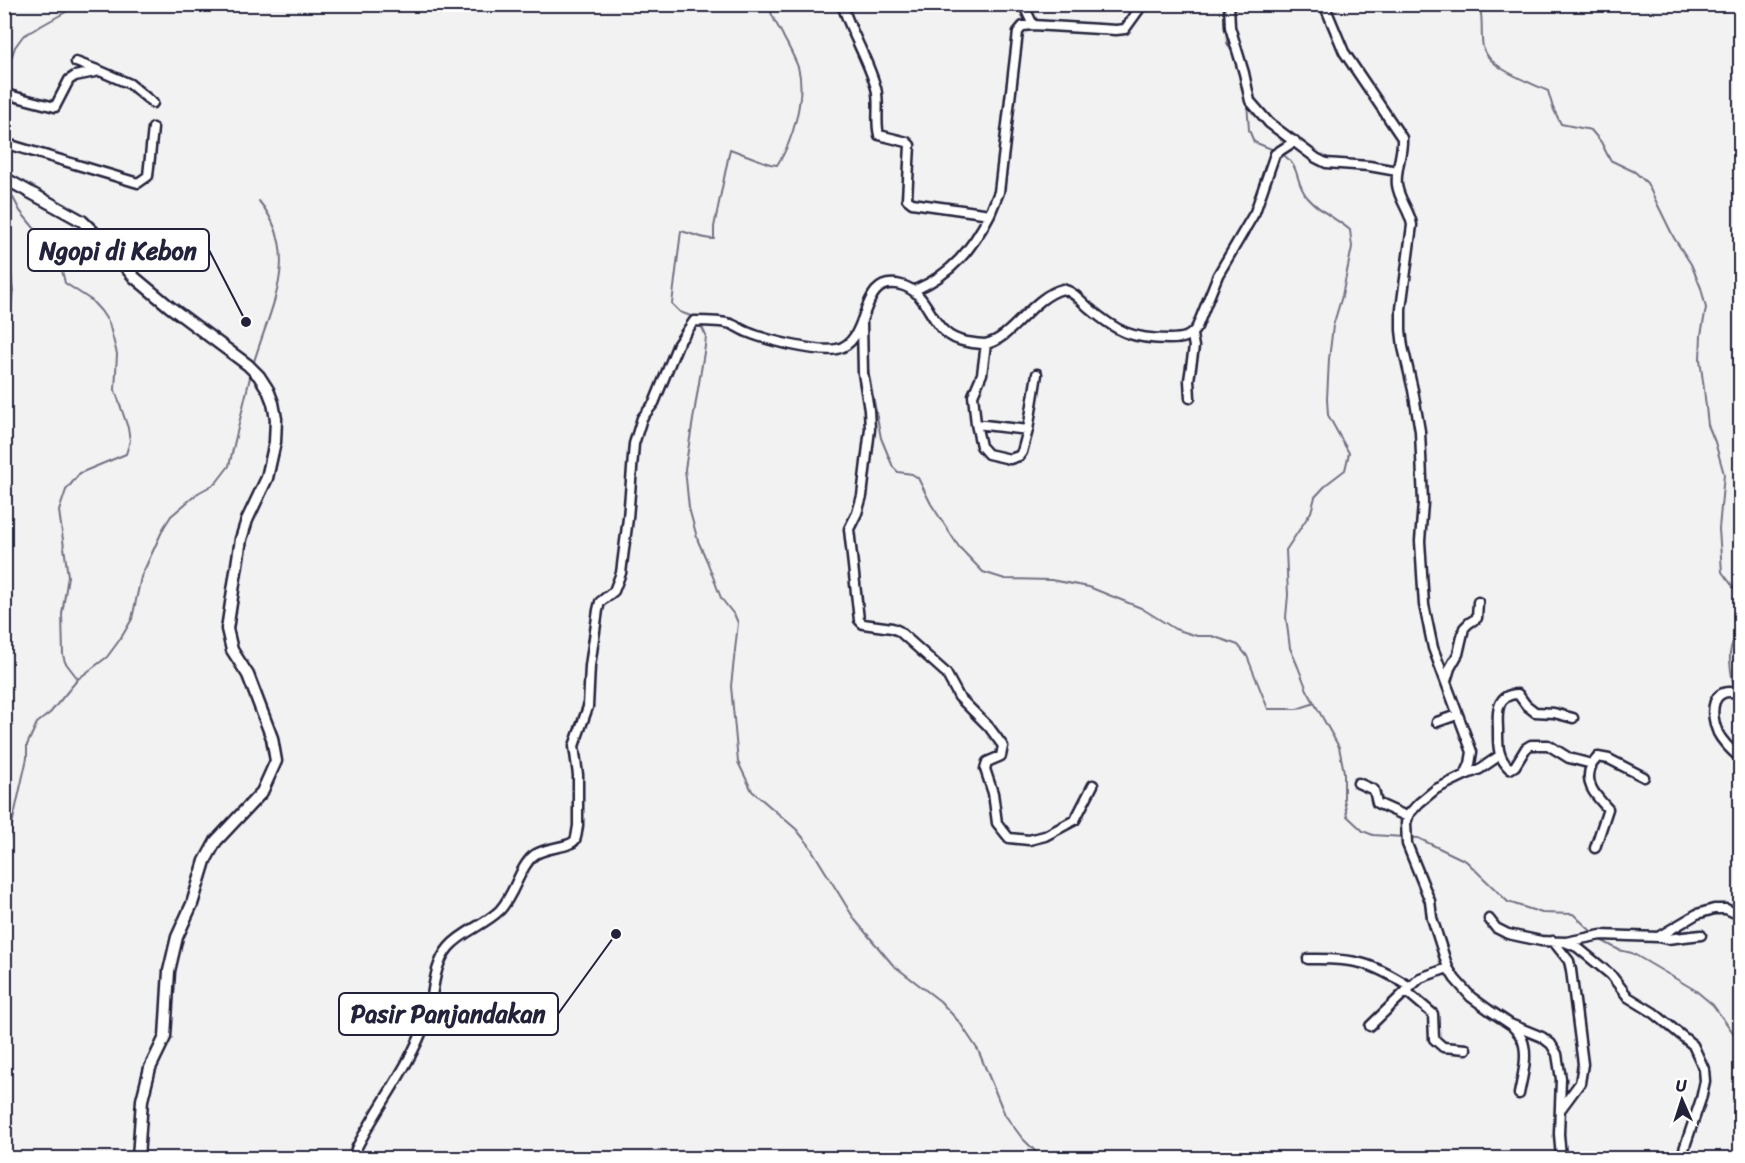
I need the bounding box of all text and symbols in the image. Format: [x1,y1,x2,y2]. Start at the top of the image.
callout: Ngopi di Kebon [28,229,209,271]
text: Ngopi di Kebon [38,230,197,272]
callout: Pasir Panjandakan [339,993,558,1035]
text: Pasir Panjandakan [351,993,545,1035]
north arrow [1652,1070,1712,1130]
text: U [1675,1071,1689,1100]

